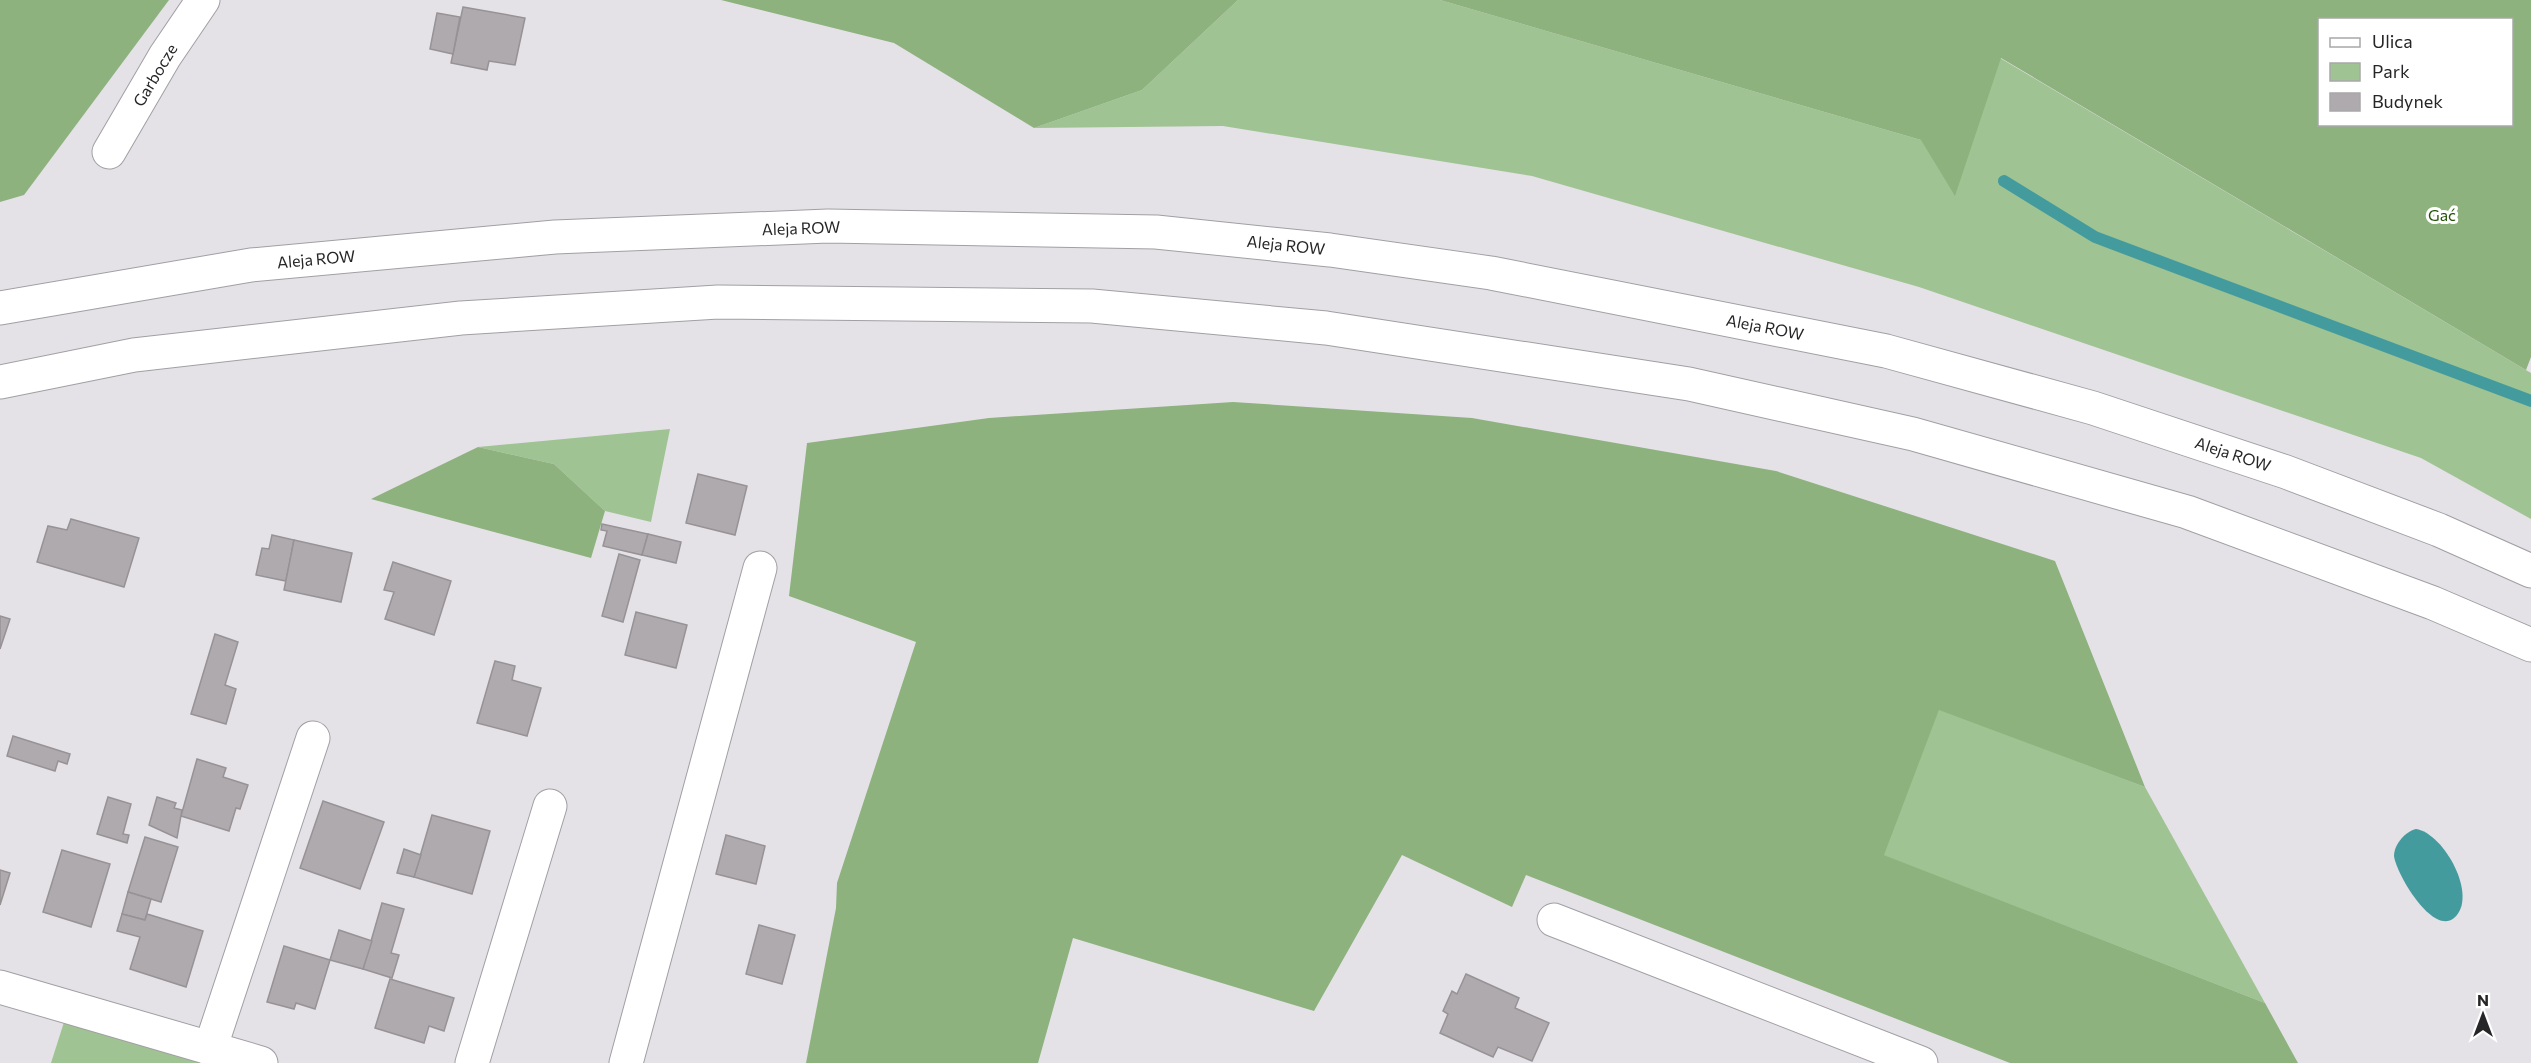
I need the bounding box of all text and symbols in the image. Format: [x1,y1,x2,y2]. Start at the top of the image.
legend [2318,18,2513,126]
text: Ulica [2372,30,2413,52]
street label: Garbocze [128,40,181,110]
text: Park [2372,60,2410,82]
text: Budynek [2372,90,2443,112]
park label: Gać [2428,205,2456,224]
street label: Aleja ROW [761,217,841,238]
street label: Aleja ROW [1246,231,1326,258]
street label: Aleja ROW [276,246,356,271]
street label: Aleja ROW [1725,310,1805,343]
street label: Aleja ROW [2193,432,2273,475]
north arrow [2453,985,2513,1045]
text: N [2477,990,2489,1009]

